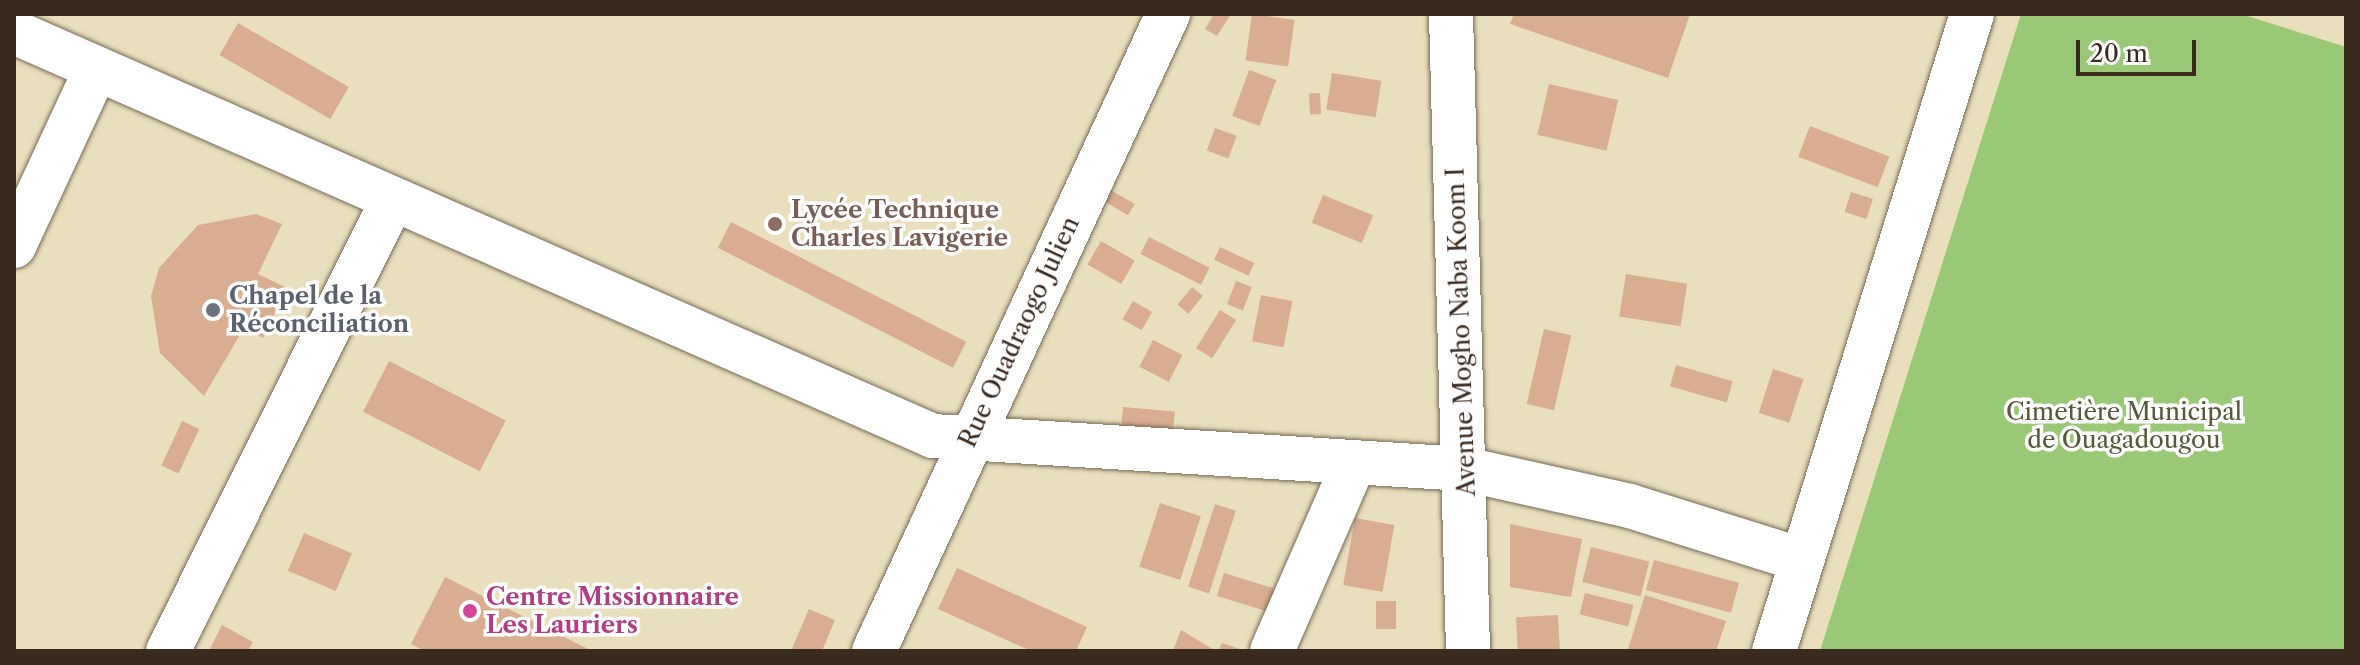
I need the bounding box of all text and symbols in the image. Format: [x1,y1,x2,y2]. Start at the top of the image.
scale bar [2080,24,2200,74]
text: 20 m [2090,39,2148,68]
street label: Avenue Mogho Naba Koom I [1441,167,1481,497]
place label: Lycée Technique Charles Lavigerie [791,196,1008,252]
street label: Rue Ouadraogo Julien [953,212,1085,452]
marker: Lycée Technique Charles Lavigerie [766,215,784,233]
place label: Chapel de la Réconciliation [229,282,409,338]
marker: Chapel de la Réconciliation [204,301,222,319]
park label: Cimetière Municipal de Ouagadougou [2006,398,2242,454]
place label: Centre Missionnaire Les Lauriers [486,583,739,639]
marker: Centre Missionnaire Les Lauriers [461,602,479,620]

